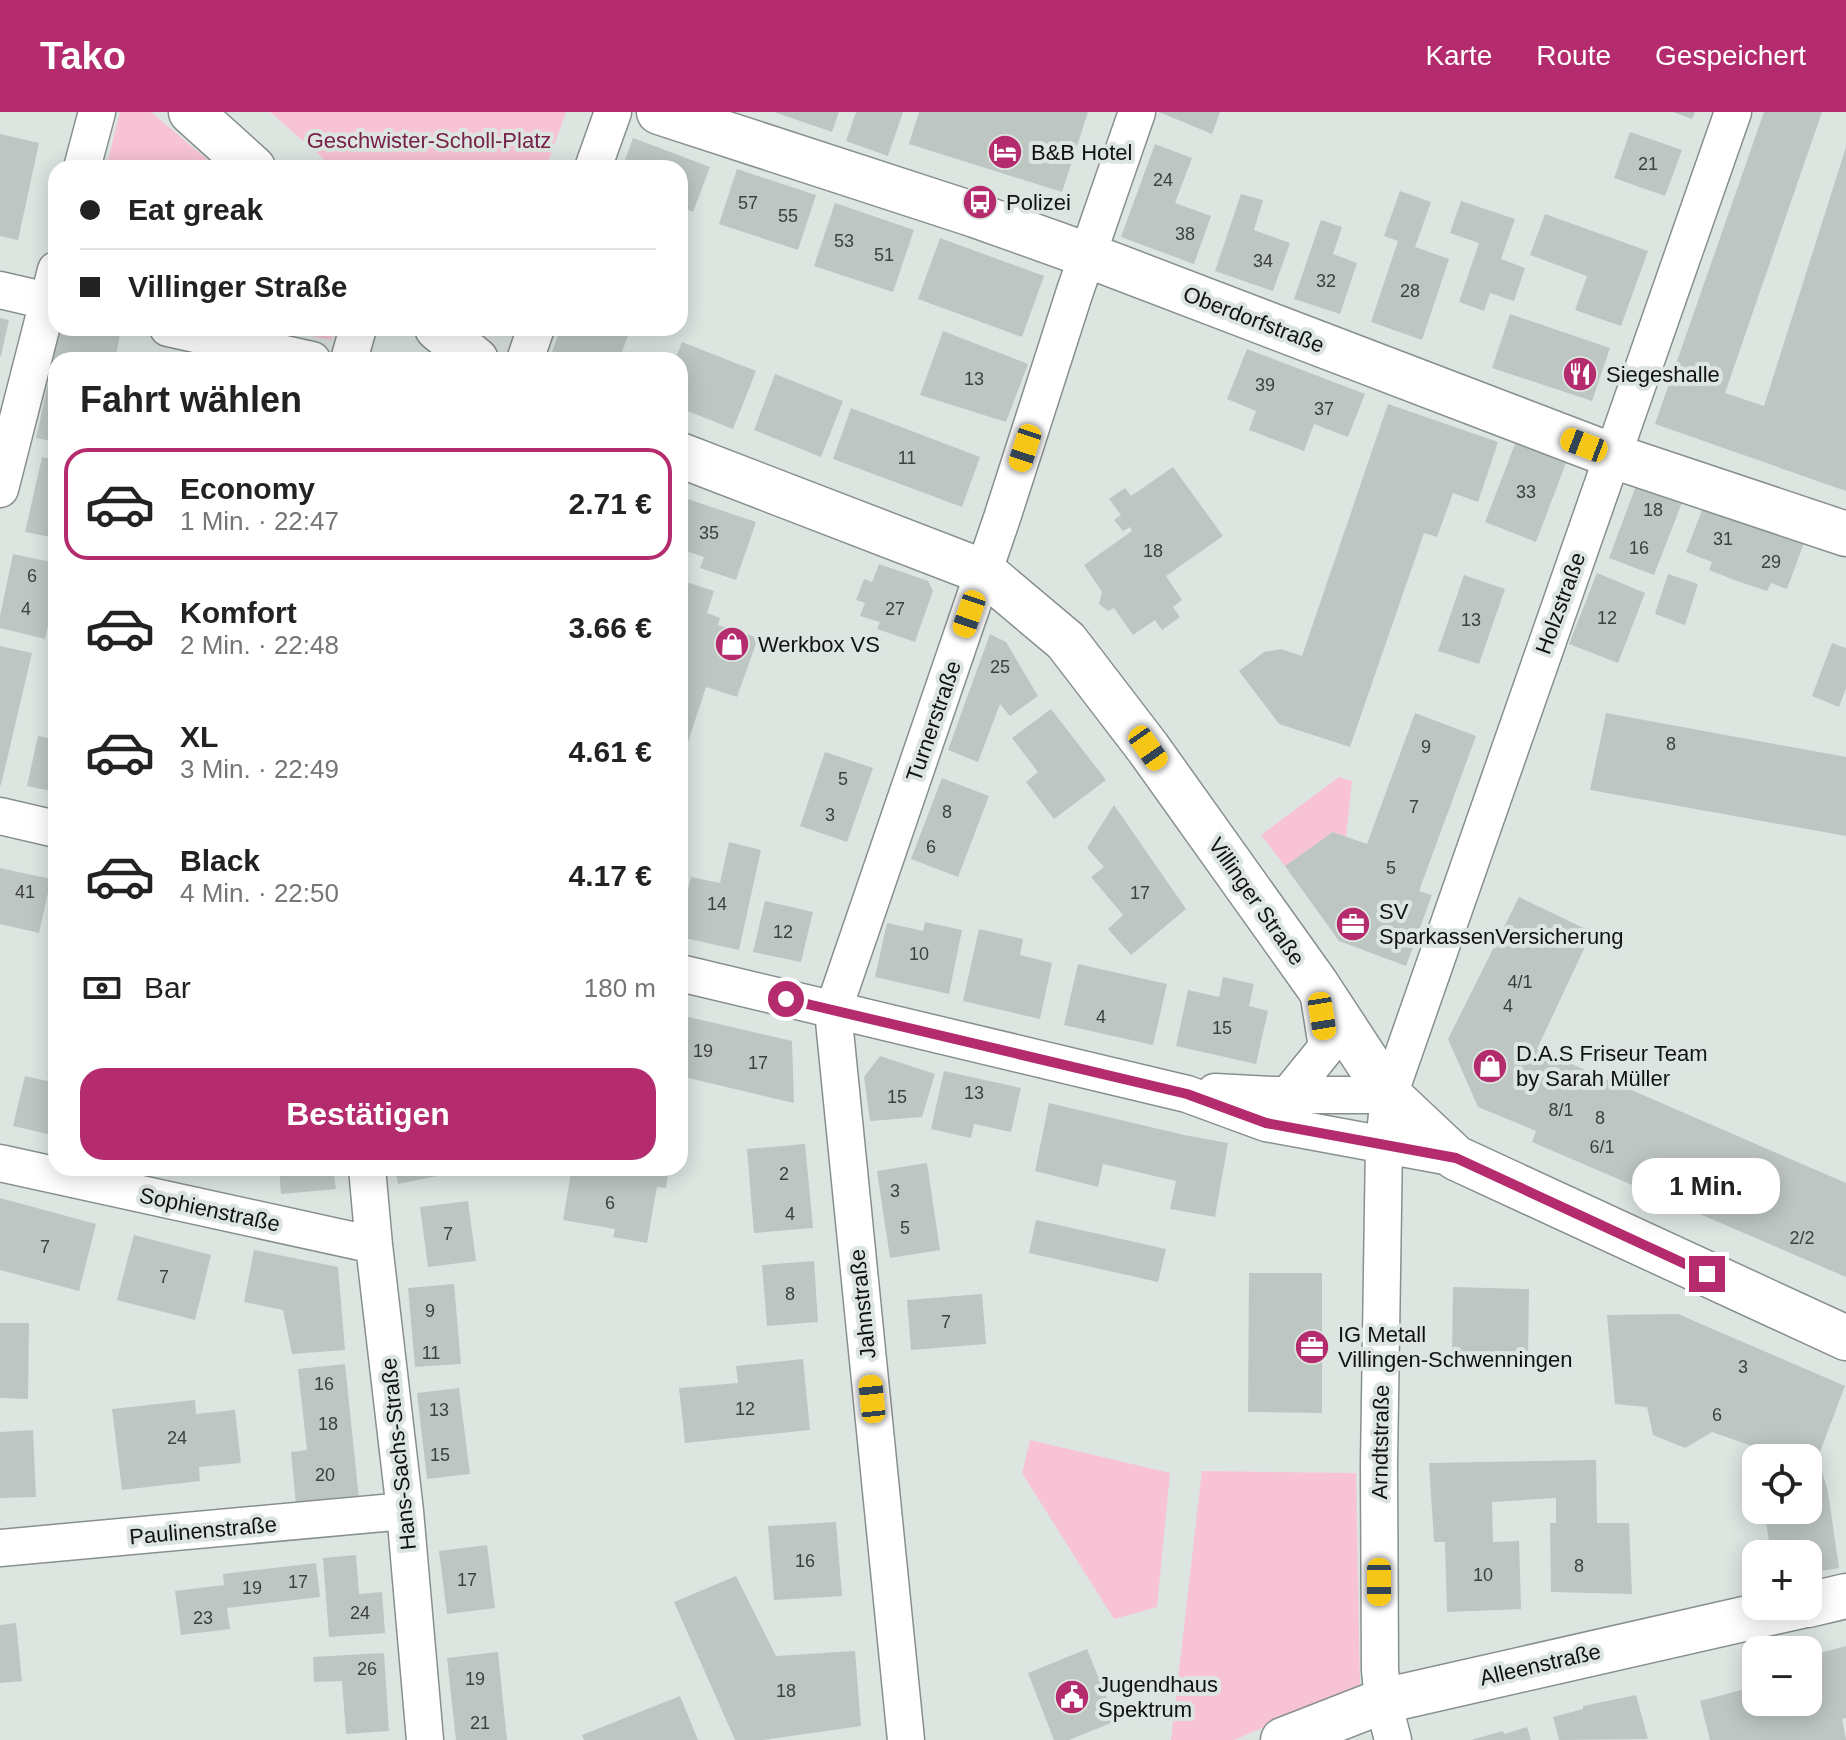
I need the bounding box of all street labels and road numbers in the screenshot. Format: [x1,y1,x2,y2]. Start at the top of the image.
street label: Oberdorfstraße [1180,281,1328,358]
street label: Holzstraße [1531,549,1590,657]
street label: Turnerstraße [901,657,966,785]
street label: Villinger Straße [1203,833,1310,970]
street label: Sophienstraße [137,1182,282,1237]
street label: Jahnstraße [844,1248,881,1360]
street label: Hans-Sachs-Straße [376,1357,421,1551]
street label: Arndtstraße [1367,1384,1394,1500]
street label: Paulinenstraße [128,1512,278,1549]
street label: Alleenstraße [1477,1638,1603,1691]

